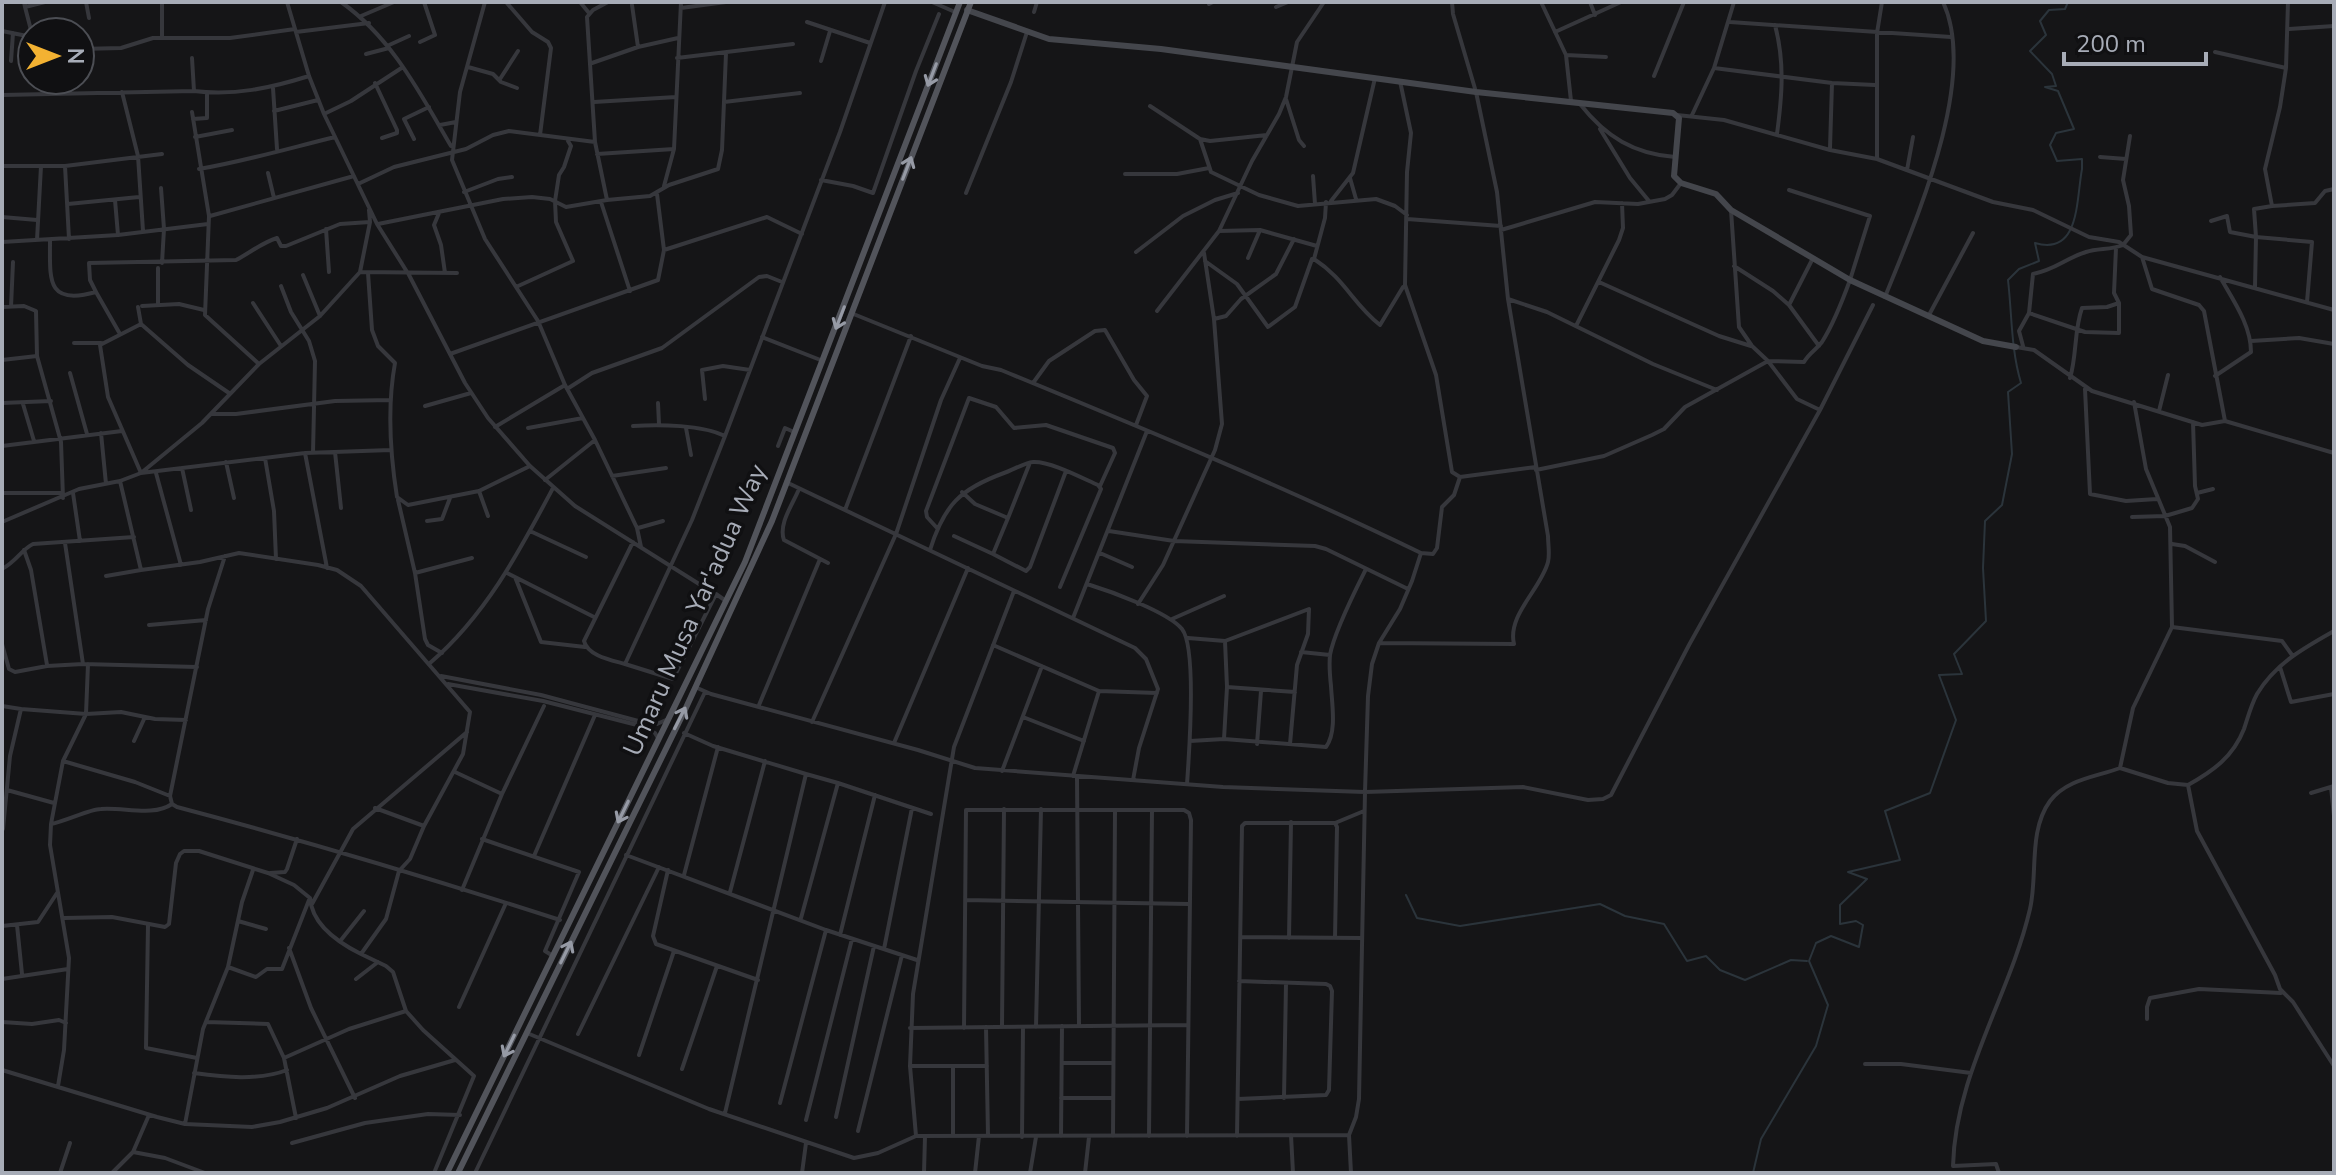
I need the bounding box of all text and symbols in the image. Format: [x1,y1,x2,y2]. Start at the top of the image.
north arrow [16,16,96,96]
scale bar [2064,16,2206,66]
text: 200 m [2076,28,2146,60]
text: N [60,48,90,64]
one-way arrow [924,62,938,87]
one-way arrow [901,156,915,181]
one-way arrow [832,305,846,330]
street label: Umaru Musa Yar'adua Way [615,458,775,761]
one-way arrow [673,707,688,731]
one-way arrow [615,800,631,824]
one-way arrow [559,941,574,965]
one-way arrow [501,1033,516,1057]

